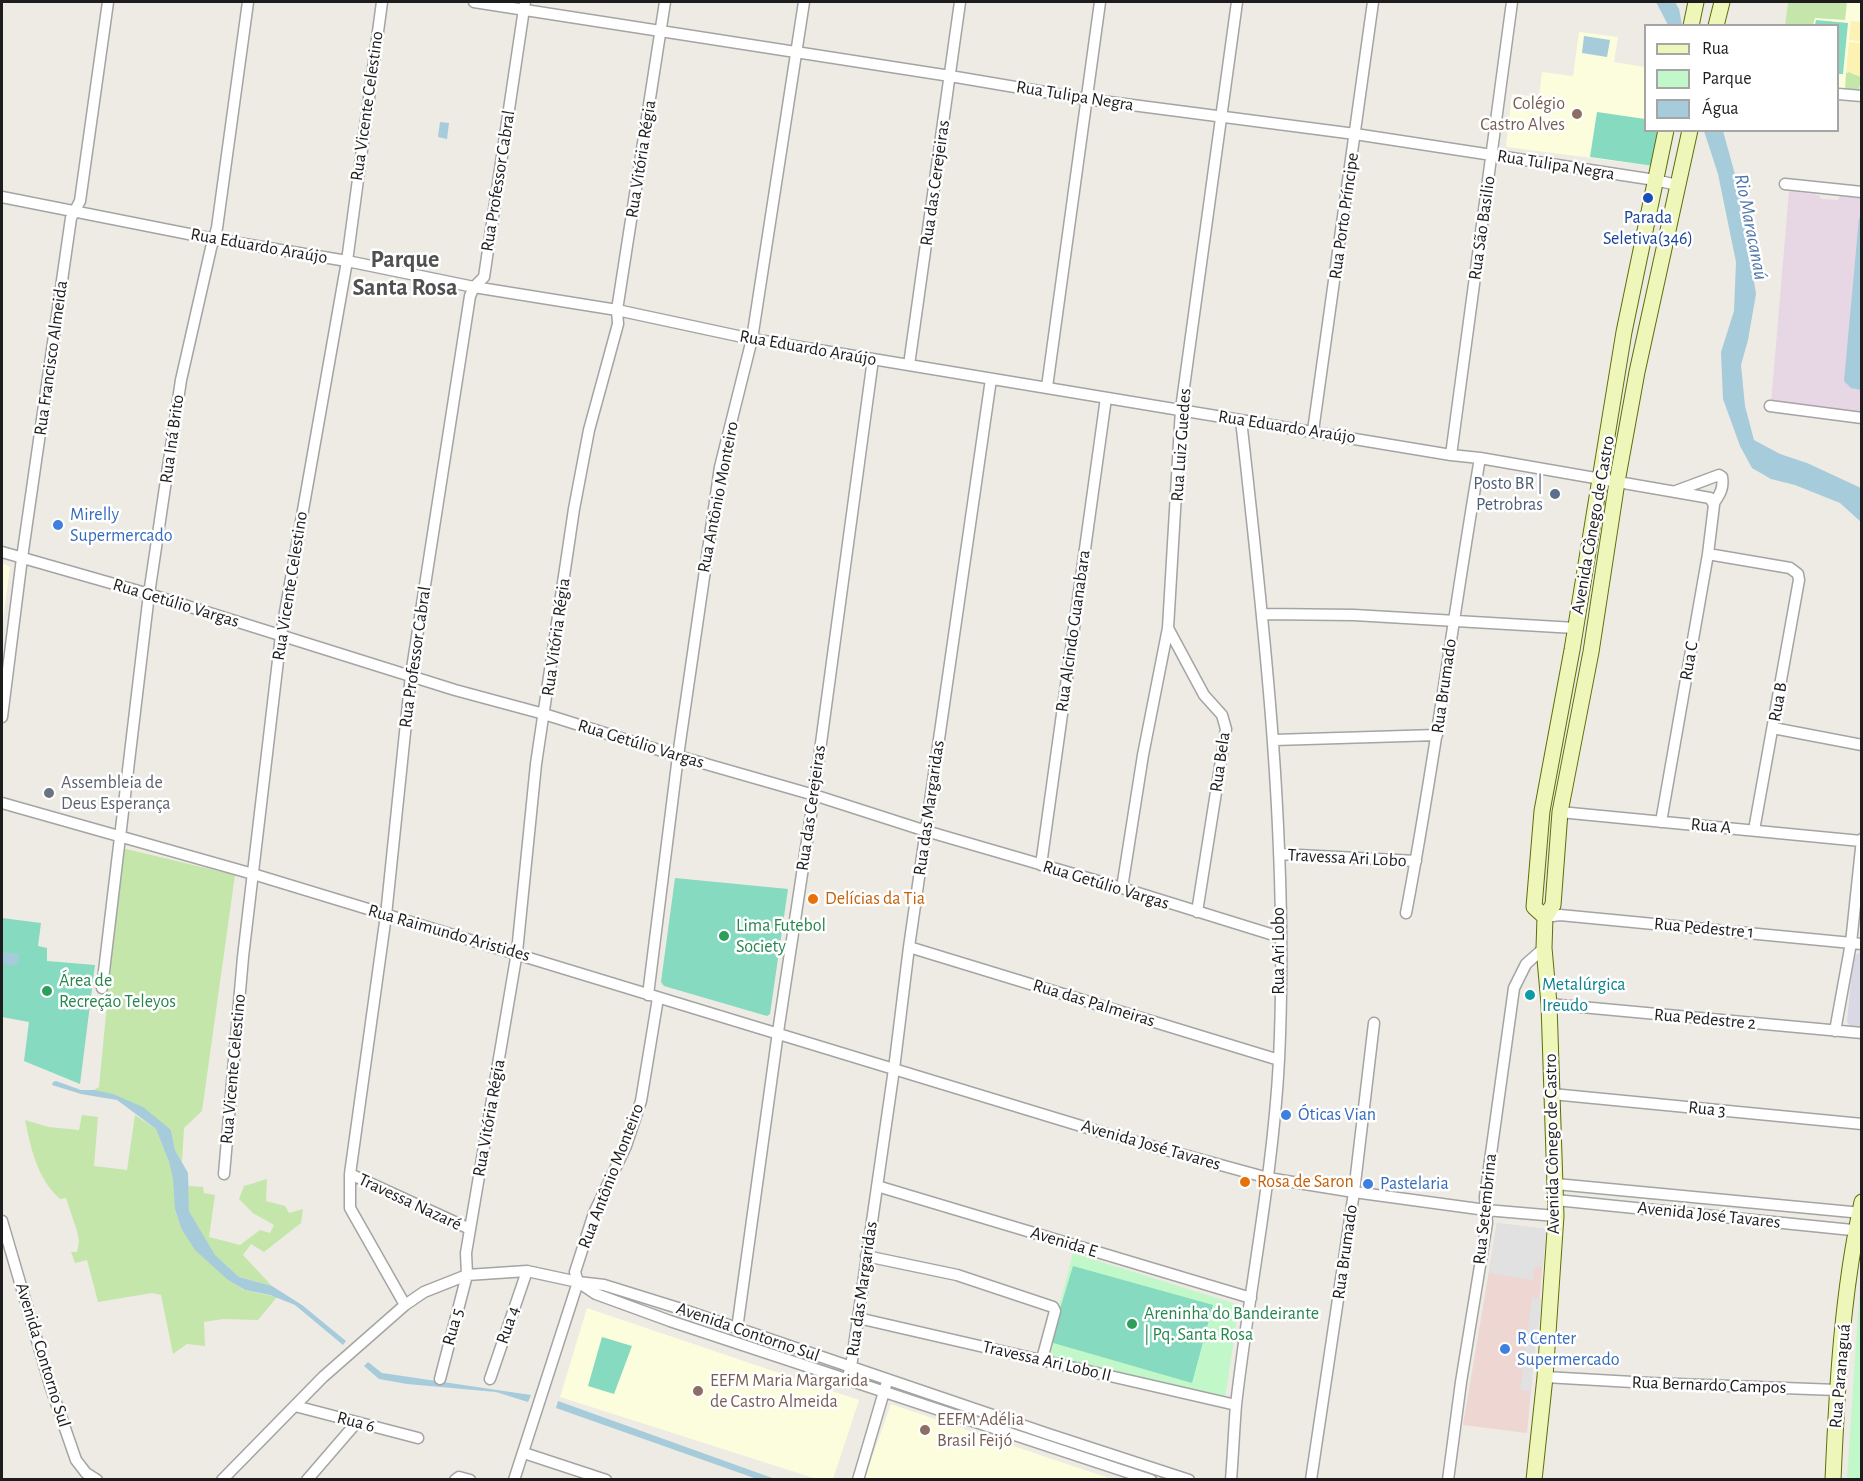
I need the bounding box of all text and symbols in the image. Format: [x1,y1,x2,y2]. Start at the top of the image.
legend [1644,24,1839,132]
street label: Rua Vicente Celestino [346,30,388,182]
text: Rua [1702,40,1729,58]
text: Parque [1702,70,1751,88]
street label: Rua Tulipa Negra [1015,76,1135,116]
place label: Colégio Castro Alves [1480,93,1565,136]
street label: Rua Vitória Régia [621,98,661,220]
text: Água [1702,100,1739,118]
marker: Colégio Castro Alves [1570,107,1584,121]
street label: Rua Professor Cabral [476,109,520,253]
street label: Rua das Cerejeiras [915,119,955,247]
street label: Rua Tulipa Negra [1496,145,1616,185]
street label: Rua Porto Príncipe [1324,151,1364,281]
water label: Rio Maracanaú [1729,172,1773,282]
street label: Rua São Basilio [1464,175,1500,281]
marker: Parada Seletiva(346) [1641,191,1655,205]
place label: Parada Seletiva(346) [1603,207,1693,250]
street label: Rua Eduardo Araújo [189,223,329,269]
district label: Parque Santa Rosa [353,246,457,302]
street label: Rua Francisco Almeida [29,279,73,437]
street label: Rua Eduardo Araújo [738,325,878,371]
street label: Rua Luiz Guedes [1166,388,1196,502]
street label: Rua Iná Brito [155,393,189,485]
street label: Rua Eduardo Araújo [1217,405,1357,449]
street label: Rua Antônio Monteiro [693,419,743,575]
street label: Avenida Cônego de Castro [1567,434,1619,616]
place label: Posto BR | Petrobras [1473,473,1543,516]
marker: Posto BR | Petrobras [1548,487,1562,501]
place label: Mirelly Supermercado [70,504,173,546]
street label: Rua Vicente Celestino [268,510,312,662]
marker: Mirelly Supermercado [51,518,65,532]
street label: Rua Alcindo Guanabara [1051,549,1095,713]
street label: Rua Getúlio Vargas [110,574,242,632]
street label: Rua Vitória Régia [537,577,575,697]
street label: Rua Professor Cabral [394,585,436,729]
street label: Rua Brumado [1427,637,1461,735]
street label: Rua C [1675,640,1703,682]
street label: Rua B [1764,681,1792,723]
street label: Rua Getúlio Vargas [575,715,707,773]
street label: Rua Bela [1205,730,1235,794]
street label: Rua das Margaridas [909,739,949,877]
street label: Rua das Cerejeiras [791,744,831,872]
place label: Assembleia de Deus Esperança [61,772,171,814]
marker: Assembleia de Deus Esperança [42,786,56,800]
street label: Rua A [1690,813,1732,839]
street label: Travessa Ari Lobo [1287,844,1407,872]
street label: Rua Getúlio Vargas [1040,856,1172,914]
place label: Delícias da Tia [825,888,925,910]
marker: Delícias da Tia [806,892,820,906]
street label: Rua Raimundo Aristides [365,900,533,966]
street label: Rua Ari Lobo [1268,907,1290,995]
street label: Rua Pedestre 1 [1653,913,1755,943]
place label: Lima Futebol Society [736,915,826,958]
marker: Lima Futebol Society [717,929,731,943]
place label: Área de Recreção Teleyos [59,970,176,1012]
street label: Rua das Palmeiras [1030,974,1158,1032]
place label: Metalúrgica Ireudo [1542,974,1626,1016]
marker: Área de Recreção Teleyos [40,984,54,998]
marker: Metalúrgica Ireudo [1523,988,1537,1002]
street label: Rua Vicente Celestino [216,993,250,1145]
street label: Rua Pedestre 2 [1653,1004,1757,1034]
street label: Avenida Cônego de Castro [1540,1053,1564,1235]
street label: Rua Vitória Régia [468,1057,510,1179]
street label: Rua 3 [1687,1096,1727,1122]
street label: Rua Antônio Monteiro [573,1100,649,1252]
place label: Óticas Vian [1298,1104,1376,1126]
marker: Óticas Vian [1279,1108,1293,1122]
street label: Avenida José Tavares [1079,1115,1223,1175]
street label: Rua Setembrina [1468,1152,1502,1266]
street label: Travessa Nazaré [355,1169,465,1235]
place label: Rosa de Saron [1257,1171,1354,1193]
place label: Pastelaria [1380,1173,1449,1195]
marker: Rosa de Saron [1238,1175,1252,1189]
marker: Pastelaria [1361,1177,1375,1191]
street label: Avenida José Tavares [1636,1197,1782,1233]
street label: Rua Brumado [1328,1203,1362,1301]
street label: Rua das Margaridas [842,1220,882,1358]
street label: Avenida E [1028,1222,1100,1262]
street label: Avenida Contorno Sul [11,1280,75,1430]
street label: Avenida Contorno Sul [674,1297,822,1367]
street label: Rua 4 [491,1303,525,1347]
place label: Areninha do Bandeirante | Pq. Santa Rosa [1144,1303,1319,1346]
street label: Rua 5 [438,1306,468,1348]
marker: Areninha do Bandeirante | Pq. Santa Rosa [1125,1317,1139,1331]
street label: Rua Paranaguá [1825,1323,1855,1429]
place label: R Center Supermercado [1517,1328,1620,1370]
street label: Travessa Ari Lobo II [980,1336,1114,1386]
marker: R Center Supermercado [1498,1342,1512,1356]
place label: EEFM Maria Margarida de Castro Almeida [710,1370,868,1412]
street label: Rua Bernardo Campos [1631,1372,1787,1398]
marker: EEFM Maria Margarida de Castro Almeida [691,1384,705,1398]
street label: Rua 6 [335,1407,377,1437]
place label: EEFM Adélia Brasil Feijó [937,1409,1024,1452]
marker: EEFM Adélia Brasil Feijó [918,1423,932,1437]

